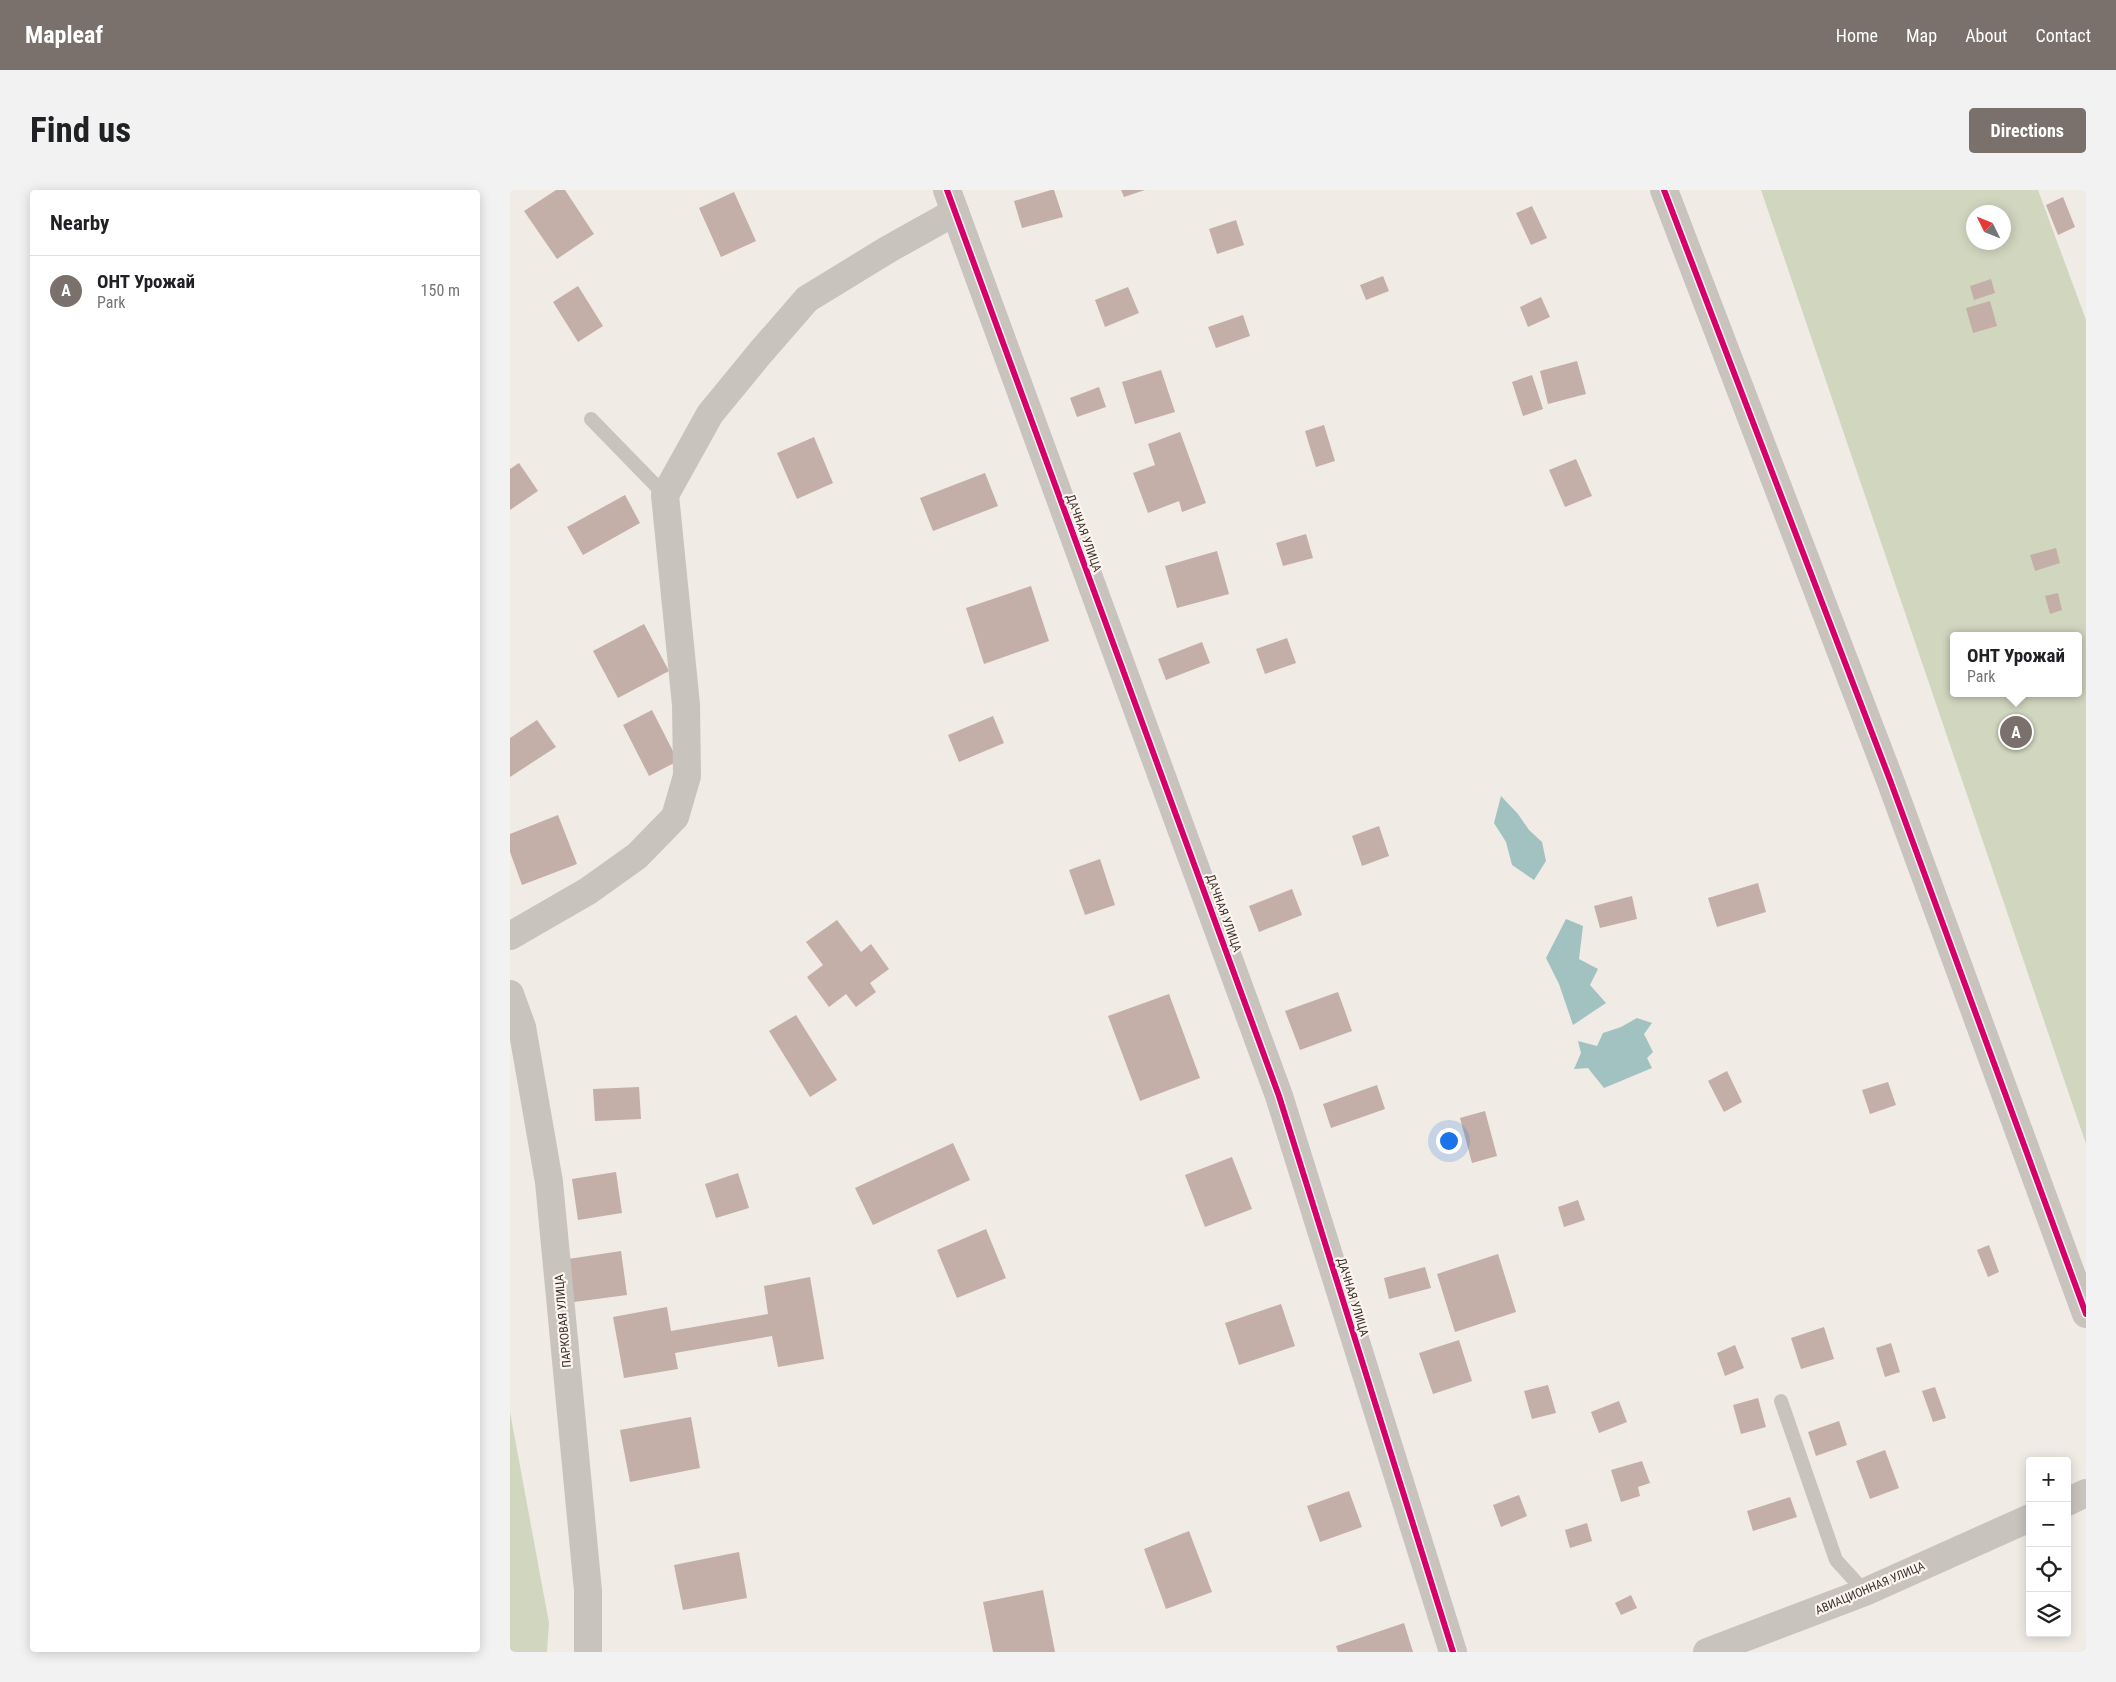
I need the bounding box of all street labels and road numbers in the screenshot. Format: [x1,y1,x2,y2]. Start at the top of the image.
street label: ДАЧНАЯ УЛИЦА [1063,492,1105,574]
street label: ДАЧНАЯ УЛИЦА [1203,872,1245,954]
street label: ДАЧНАЯ УЛИЦА [1334,1256,1372,1338]
street label: ПАРКОВАЯ УЛИЦА [552,1274,574,1368]
street label: АВИАЦИОННАЯ УЛИЦА [1813,1559,1927,1617]

